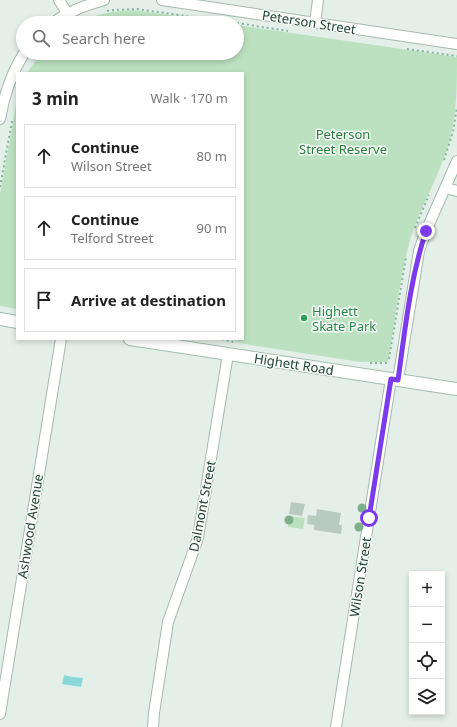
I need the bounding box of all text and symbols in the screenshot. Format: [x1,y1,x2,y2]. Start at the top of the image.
street label: Peterson Street [261,6,357,38]
search box [16,16,244,60]
icon: search [30,27,52,49]
text: Search here [62,28,145,48]
text: 3 min [32,87,79,110]
text: Walk · 170 m [150,89,228,107]
park label: Peterson Street Reserve [299,125,387,158]
text: Continue [71,137,139,157]
icon: ahead [33,145,55,167]
text: 80 m [197,147,227,165]
text: Wilson Street [71,157,152,175]
text: Continue [71,209,139,229]
icon: ahead [33,217,55,239]
text: 90 m [197,219,227,237]
route end [417,222,435,240]
text: Telford Street [71,229,153,247]
icon: arrive [33,289,55,311]
text: Arrive at destination [71,290,226,310]
place label: Highett Skate Park [312,302,376,335]
marker: Highett Skate Park [299,313,309,323]
street label: Highett Road [253,349,335,379]
street label: Dalmont Street [184,459,220,553]
street label: Ashwood Avenue [13,472,47,580]
route start [360,509,378,527]
street label: Wilson Street [345,535,375,618]
map controls [409,571,445,715]
button: + [409,571,445,607]
button: − [409,607,445,643]
button: locate [409,643,445,679]
button: layers [409,679,445,715]

